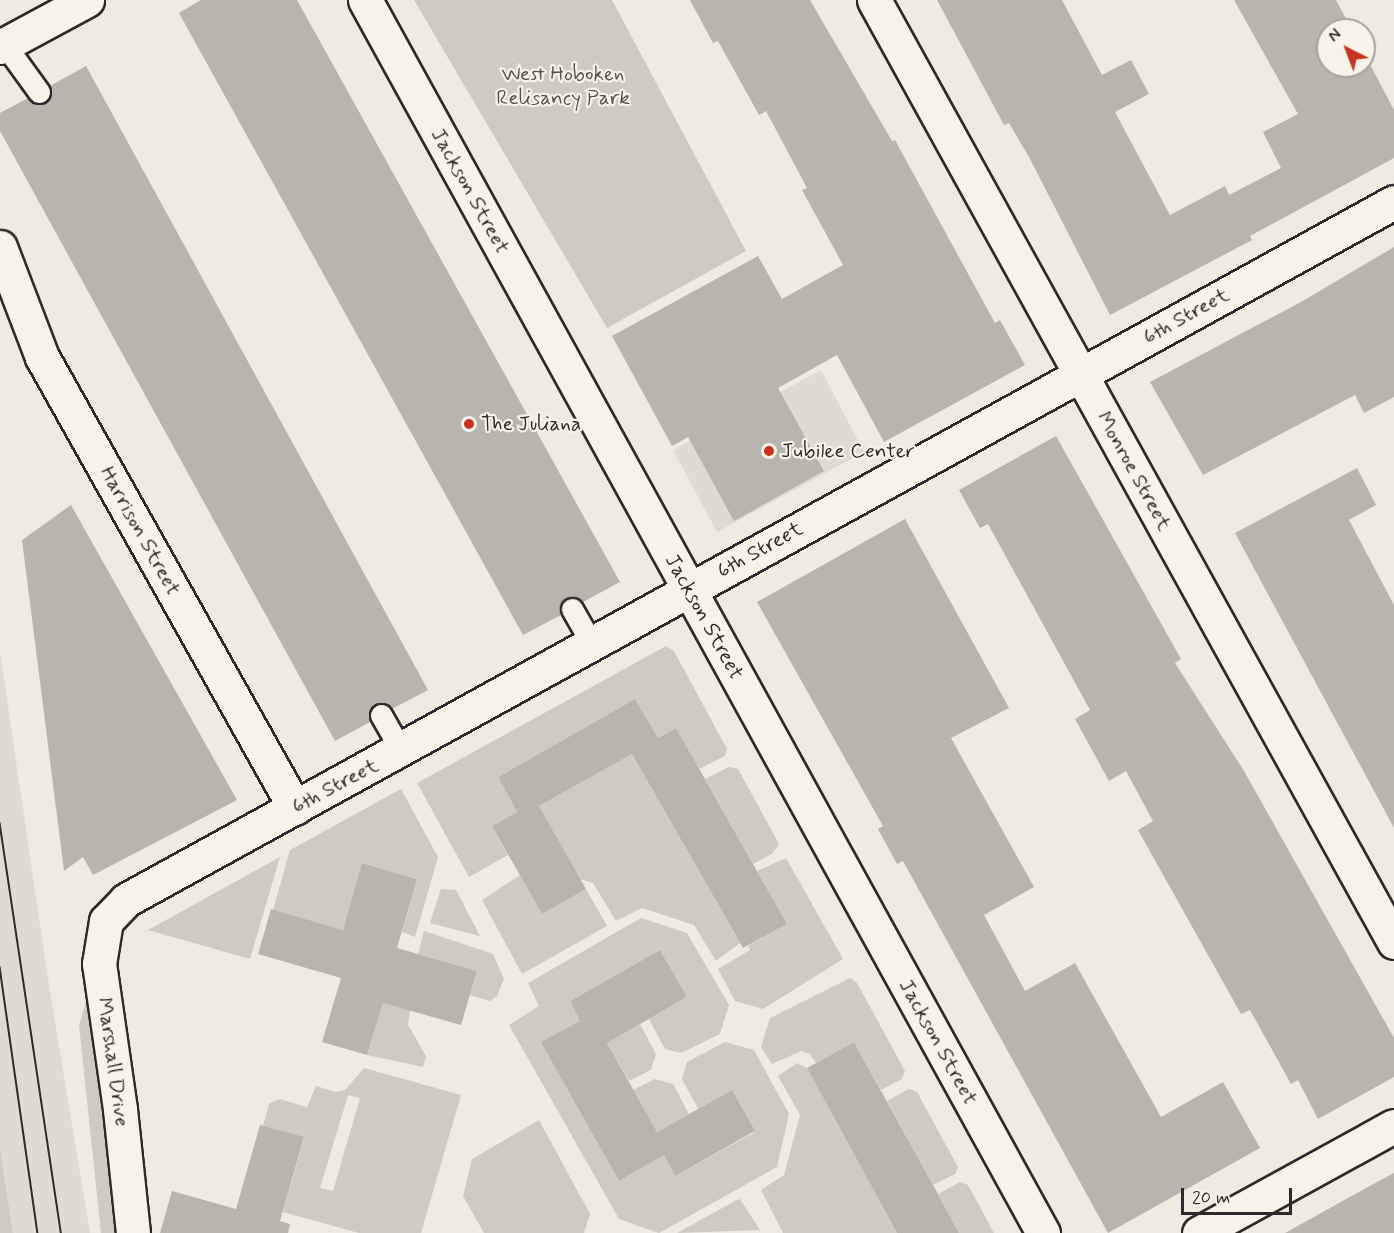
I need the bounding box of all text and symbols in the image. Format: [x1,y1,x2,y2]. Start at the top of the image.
north arrow [1316,18,1376,78]
text: N [1324,24,1346,47]
park label: West Hoboken Relisancy Park [497,61,629,111]
street label: Jackson Street [425,124,515,258]
street label: 6th Street [1139,282,1233,350]
street label: Monroe Street [1091,407,1177,535]
place label: The Juliana [481,411,584,437]
marker: The Juliana [462,417,476,431]
place label: Jubilee Center [781,438,915,464]
marker: Jubilee Center [762,444,776,458]
street label: Harrison Street [94,462,186,600]
street label: 6th Street [713,516,807,584]
street label: Jackson Street [659,550,749,684]
street label: 6th Street [287,753,383,819]
street label: Jackson Street [893,975,983,1109]
street label: Marshall Drive [92,997,134,1127]
scale bar [1184,1176,1295,1214]
text: 20 m [1192,1186,1230,1210]

